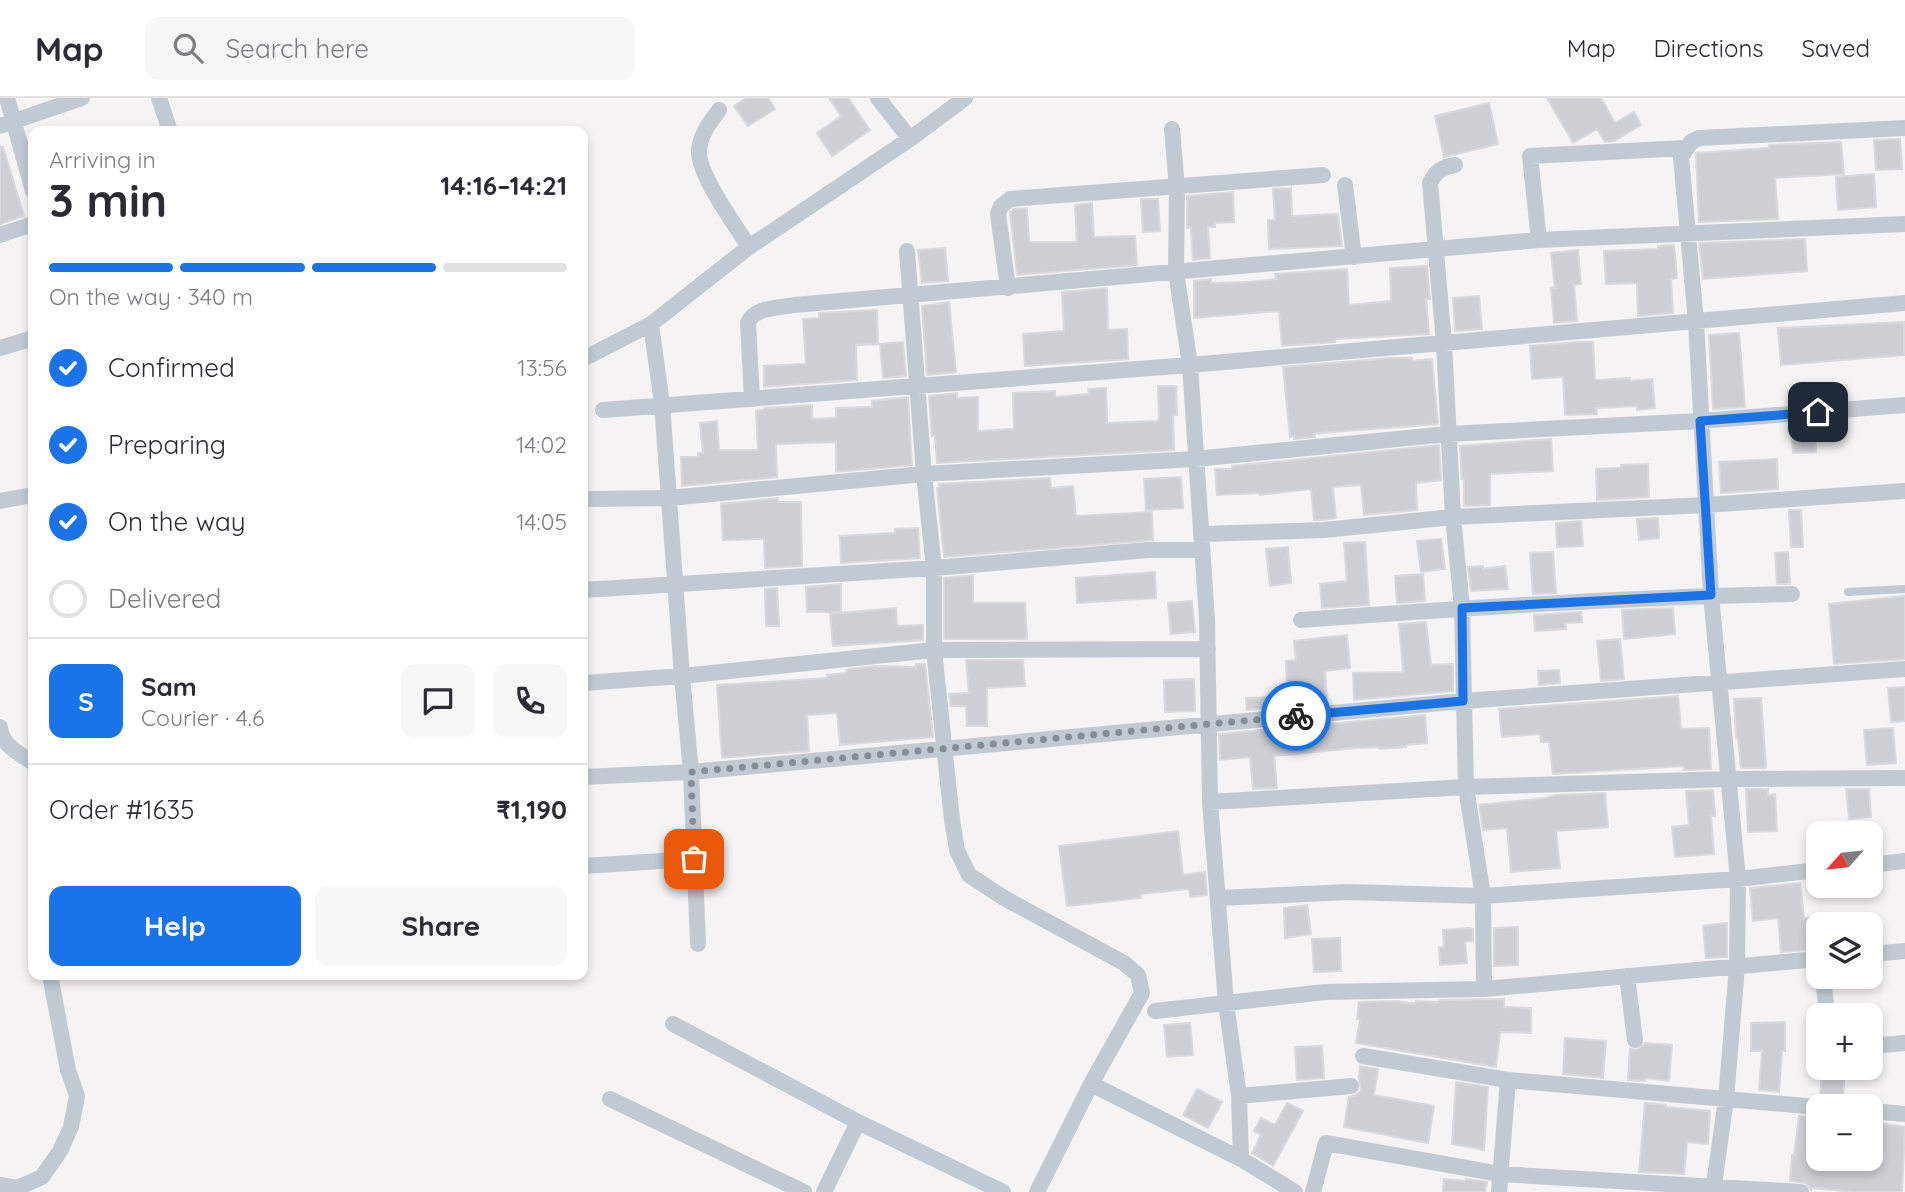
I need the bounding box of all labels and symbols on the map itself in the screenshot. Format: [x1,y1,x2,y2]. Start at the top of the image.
pin [1788,382,1848,442]
courier [1261,681,1331,751]
north arrow [1806,821,1883,898]
pin [664,829,724,889]

